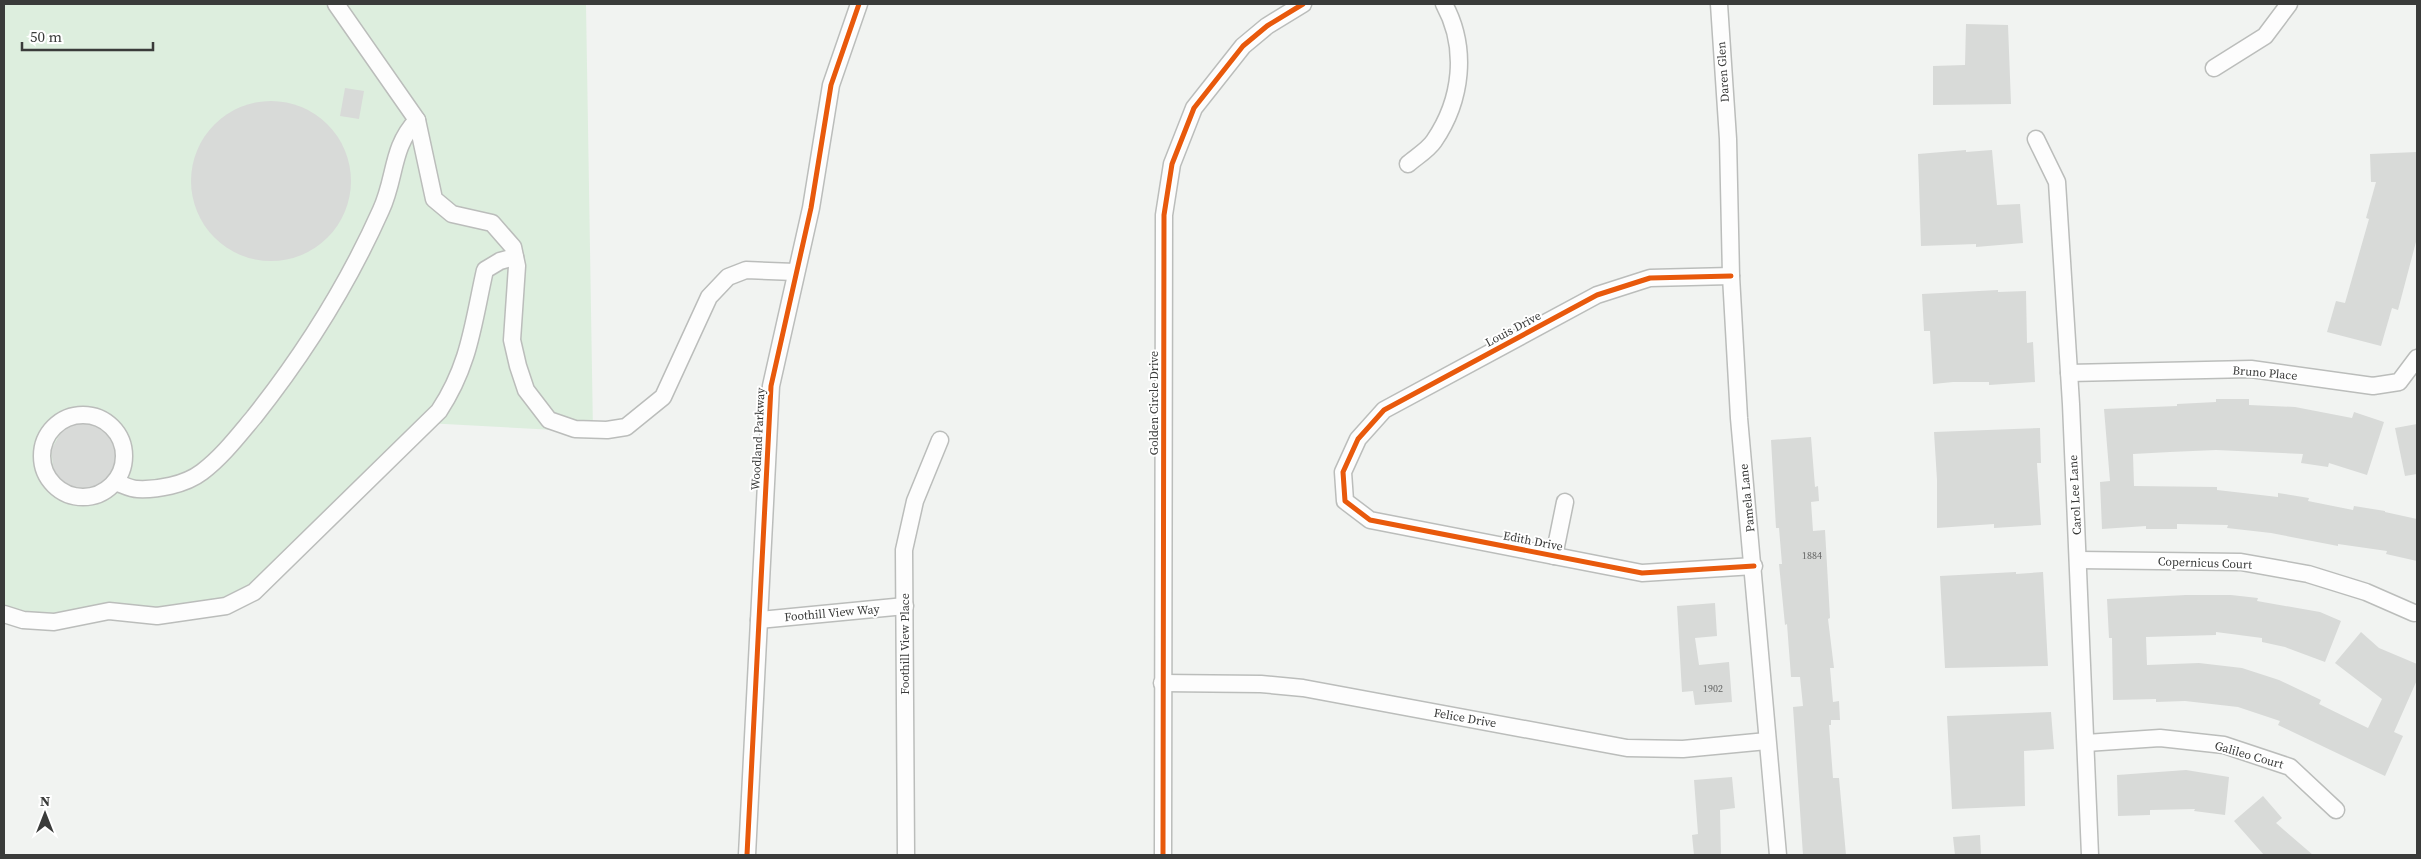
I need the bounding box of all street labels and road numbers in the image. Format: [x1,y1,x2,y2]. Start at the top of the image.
street label: Daren Glen [1713,41,1733,103]
street label: Louis Drive [1482,308,1544,350]
street label: Golden Circle Drive [1146,351,1162,455]
street label: Bruno Place [2232,362,2298,384]
street label: Woodland Parkway [747,386,769,491]
street label: Carol Lee Lane [2065,455,2085,535]
street label: Pamela Lane [1735,463,1759,533]
street label: Edith Drive [1502,527,1564,555]
street label: Copernicus Court [2158,553,2252,573]
street label: Foothill View Place [897,593,913,695]
street label: Foothill View Way [784,601,881,625]
street label: Felice Drive [1432,705,1498,731]
street label: Galileo Court [2213,738,2285,772]

